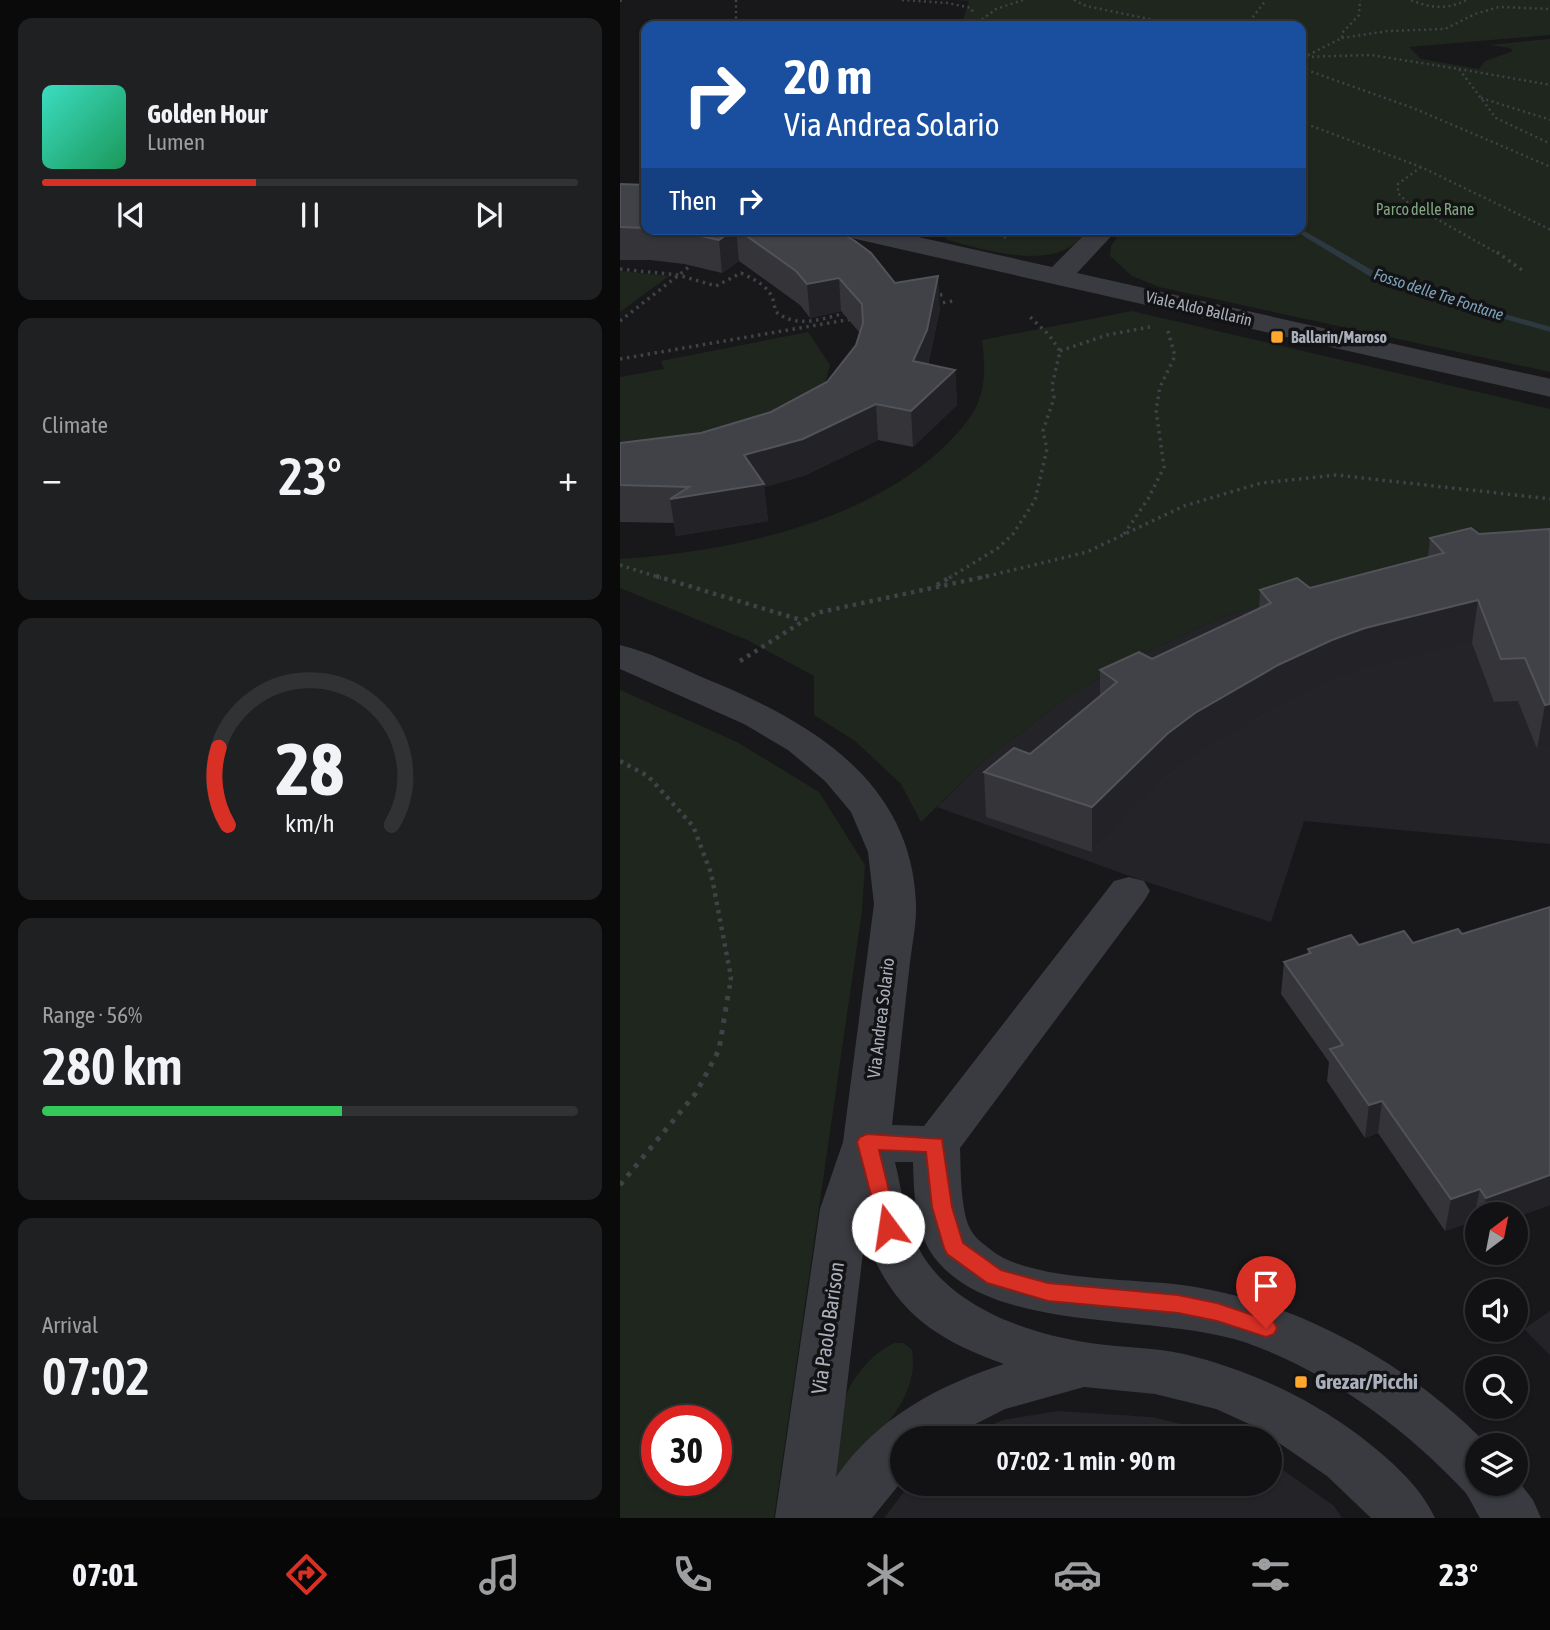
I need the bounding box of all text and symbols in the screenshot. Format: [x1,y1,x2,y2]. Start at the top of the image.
text: 20 m [784,48,872,104]
icon: right [669,49,760,140]
text: Golden Hour [147,99,267,129]
text: Via Andrea Solario [784,106,1000,143]
text: Lumen [147,129,205,155]
icon: right [731,182,769,220]
text: Then [669,186,717,216]
icon: previous [112,196,150,234]
icon: pause [291,196,329,234]
icon: next [470,196,508,234]
park label: Parco delle Rane [1376,200,1474,218]
water label: Fosso delle Tre Fontane [1372,265,1506,323]
street label: Viale Aldo Ballarin [1144,287,1254,329]
place label: Ballarin/Maroso [1291,328,1388,346]
marker: Ballarin/Maroso [1269,329,1285,345]
text: Climate [42,412,108,438]
text: 23° [278,446,342,506]
text: − [42,456,62,499]
text: + [558,456,578,499]
text: 28 [276,727,344,810]
text: km/h [285,809,335,837]
street label: Via Andrea Solario [863,956,898,1079]
text: Range · 56% [42,1002,142,1028]
text: 280 km [42,1036,183,1096]
position arrow [851,1190,925,1264]
north arrow [1465,1202,1528,1265]
map controls [1465,1202,1528,1496]
pin [1236,1256,1296,1328]
street label: Via Paolo Barison [806,1260,848,1396]
icon: arrive [1247,1267,1285,1305]
button: sound [1465,1279,1528,1342]
text: Arrival [42,1312,98,1338]
text: 07:02 [42,1346,150,1406]
button: search [1465,1356,1528,1419]
place label: Grezar/Picchi [1315,1369,1418,1393]
marker: Grezar/Picchi [1293,1374,1309,1390]
speed limit sign: 30 [641,1405,732,1496]
button: layers [1465,1433,1528,1496]
text: 07:02 · 1 min · 90 m [996,1446,1176,1476]
icon: directions [282,1550,331,1599]
icon: music [475,1550,524,1599]
icon: phone [668,1550,717,1599]
icon: climate [861,1550,910,1599]
icon: car [1053,1550,1102,1599]
icon: filters [1246,1550,1295,1599]
text: 07:01 [72,1556,138,1593]
text: 23° [1439,1556,1478,1593]

